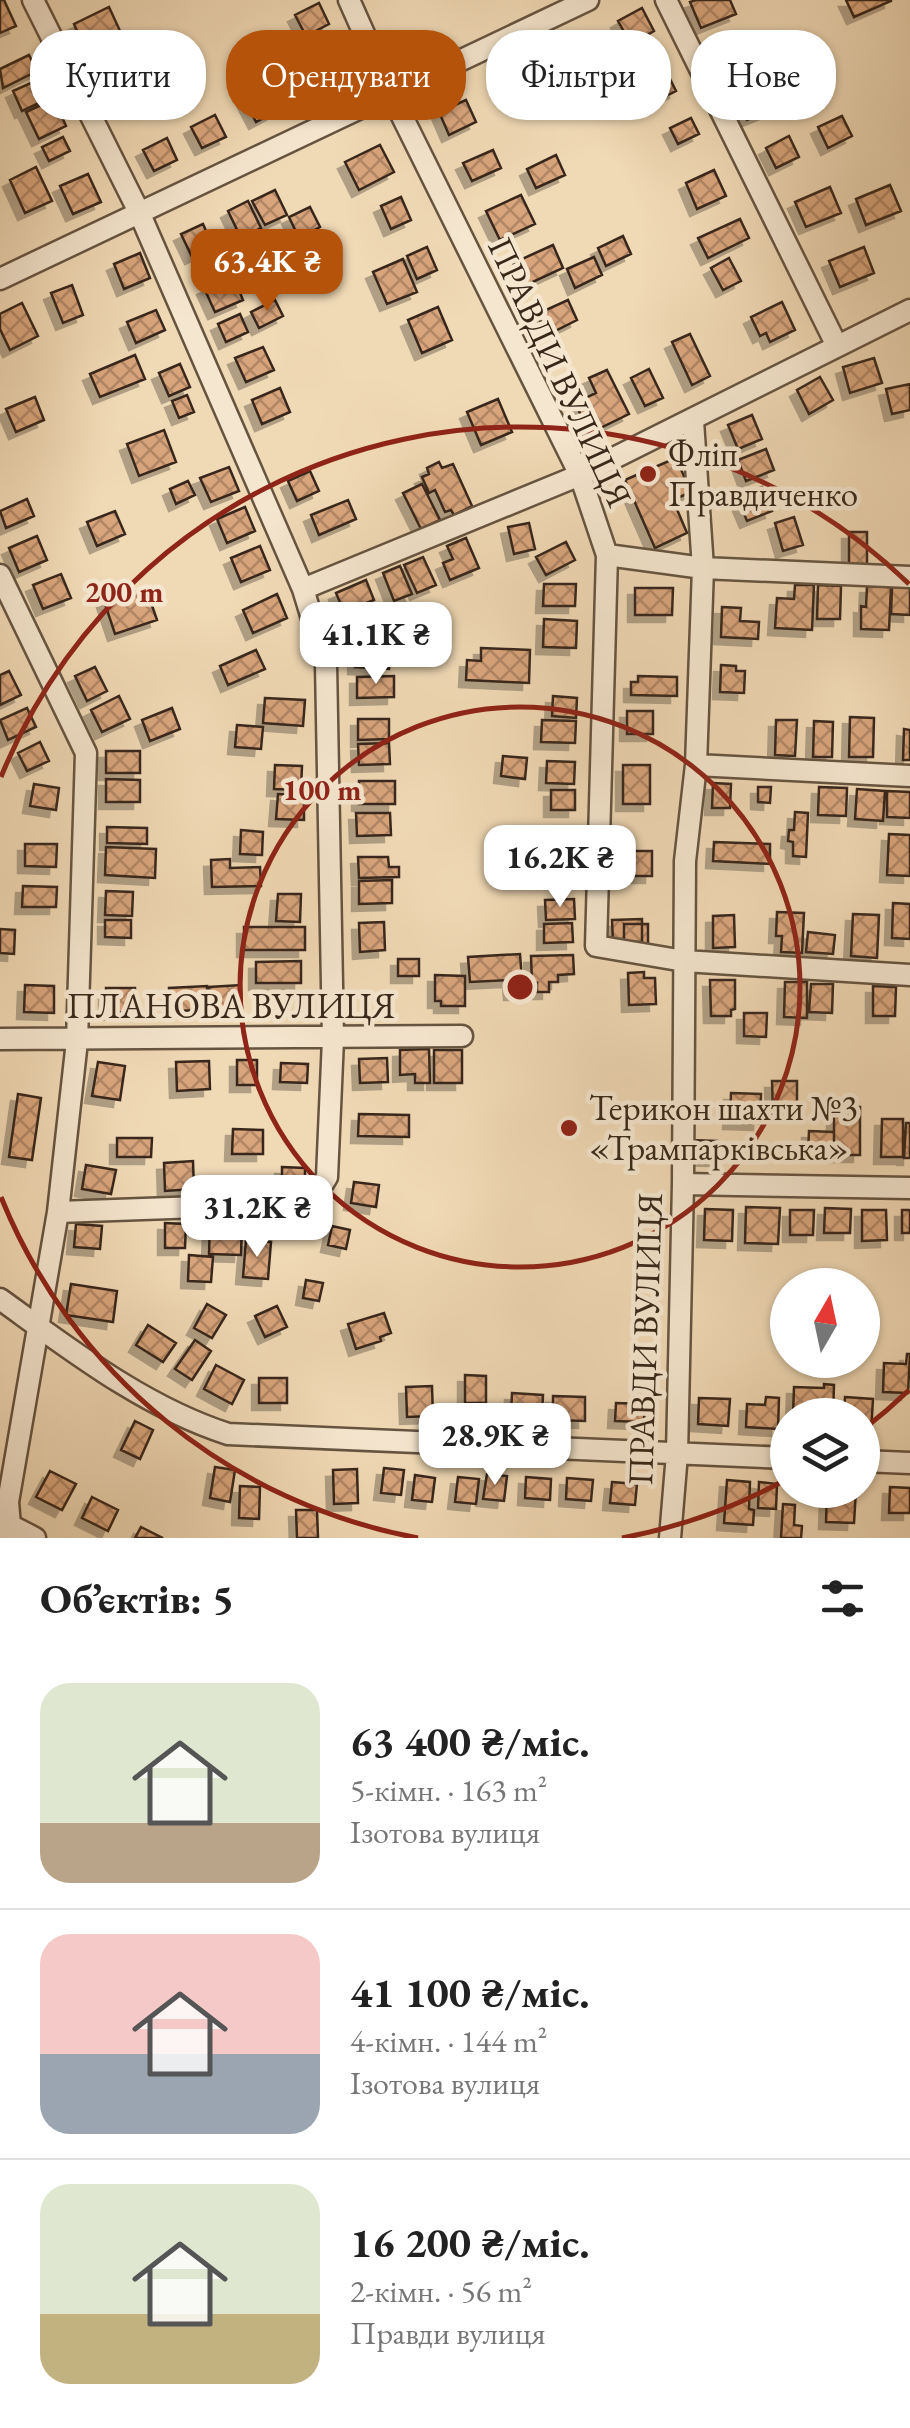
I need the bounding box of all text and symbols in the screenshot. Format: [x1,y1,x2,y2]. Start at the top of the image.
chip: Купити [30,30,206,120]
chip: Орендувати [226,30,466,120]
chip: Фільтри [486,30,671,120]
chip: Нове [691,30,836,120]
pin: 63.4K ₴ [175,229,359,314]
street label: ПРАВДИ ВУЛИЦЯ [478,230,643,514]
text: 63.4K ₴ [213,240,321,282]
place label: Фліп Правдиченко [668,431,858,517]
marker: Фліп Правдиченко [637,463,659,485]
text: 200 m [85,572,163,611]
pin: 41.1K ₴ [284,602,468,687]
text: 41.1K ₴ [322,613,430,655]
text: 100 m [283,770,361,809]
pin: 16.2K ₴ [468,825,652,910]
text: 16.2K ₴ [506,836,614,878]
centre of rings [502,969,538,1005]
street label: ПЛАНОВА ВУЛИЦЯ [67,983,395,1028]
place label: Терикон шахти №3 «Трампарківська» [589,1085,858,1171]
marker: Терикон шахти №3 «Трампарківська» [558,1117,580,1139]
pin: 31.2K ₴ [165,1175,349,1260]
text: 31.2K ₴ [203,1186,311,1228]
street label: ПРАВДИ ВУЛИЦЯ [617,1192,672,1486]
north arrow [770,1268,880,1378]
map controls [770,1268,880,1508]
button: layers [770,1398,880,1508]
pin: 28.9K ₴ [403,1403,587,1488]
text: 28.9K ₴ [441,1414,549,1456]
text: Об’єктів: 5 [40,1571,234,1626]
icon: filters [815,1571,870,1626]
text: 63 400 ₴/міс. [350,1714,590,1769]
icon: home [120,1723,240,1843]
text: 5-кімн. · 163 m² [350,1769,547,1811]
text: Ізотова вулиця [350,1811,540,1853]
text: 41 100 ₴/міс. [350,1965,590,2020]
icon: home [120,1974,240,2094]
text: 4-кімн. · 144 m² [350,2020,547,2062]
text: Ізотова вулиця [350,2062,540,2104]
text: 16 200 ₴/міс. [350,2215,590,2270]
icon: home [120,2224,240,2344]
text: 2-кімн. · 56 m² [350,2270,532,2312]
text: Правди вулиця [350,2312,546,2354]

